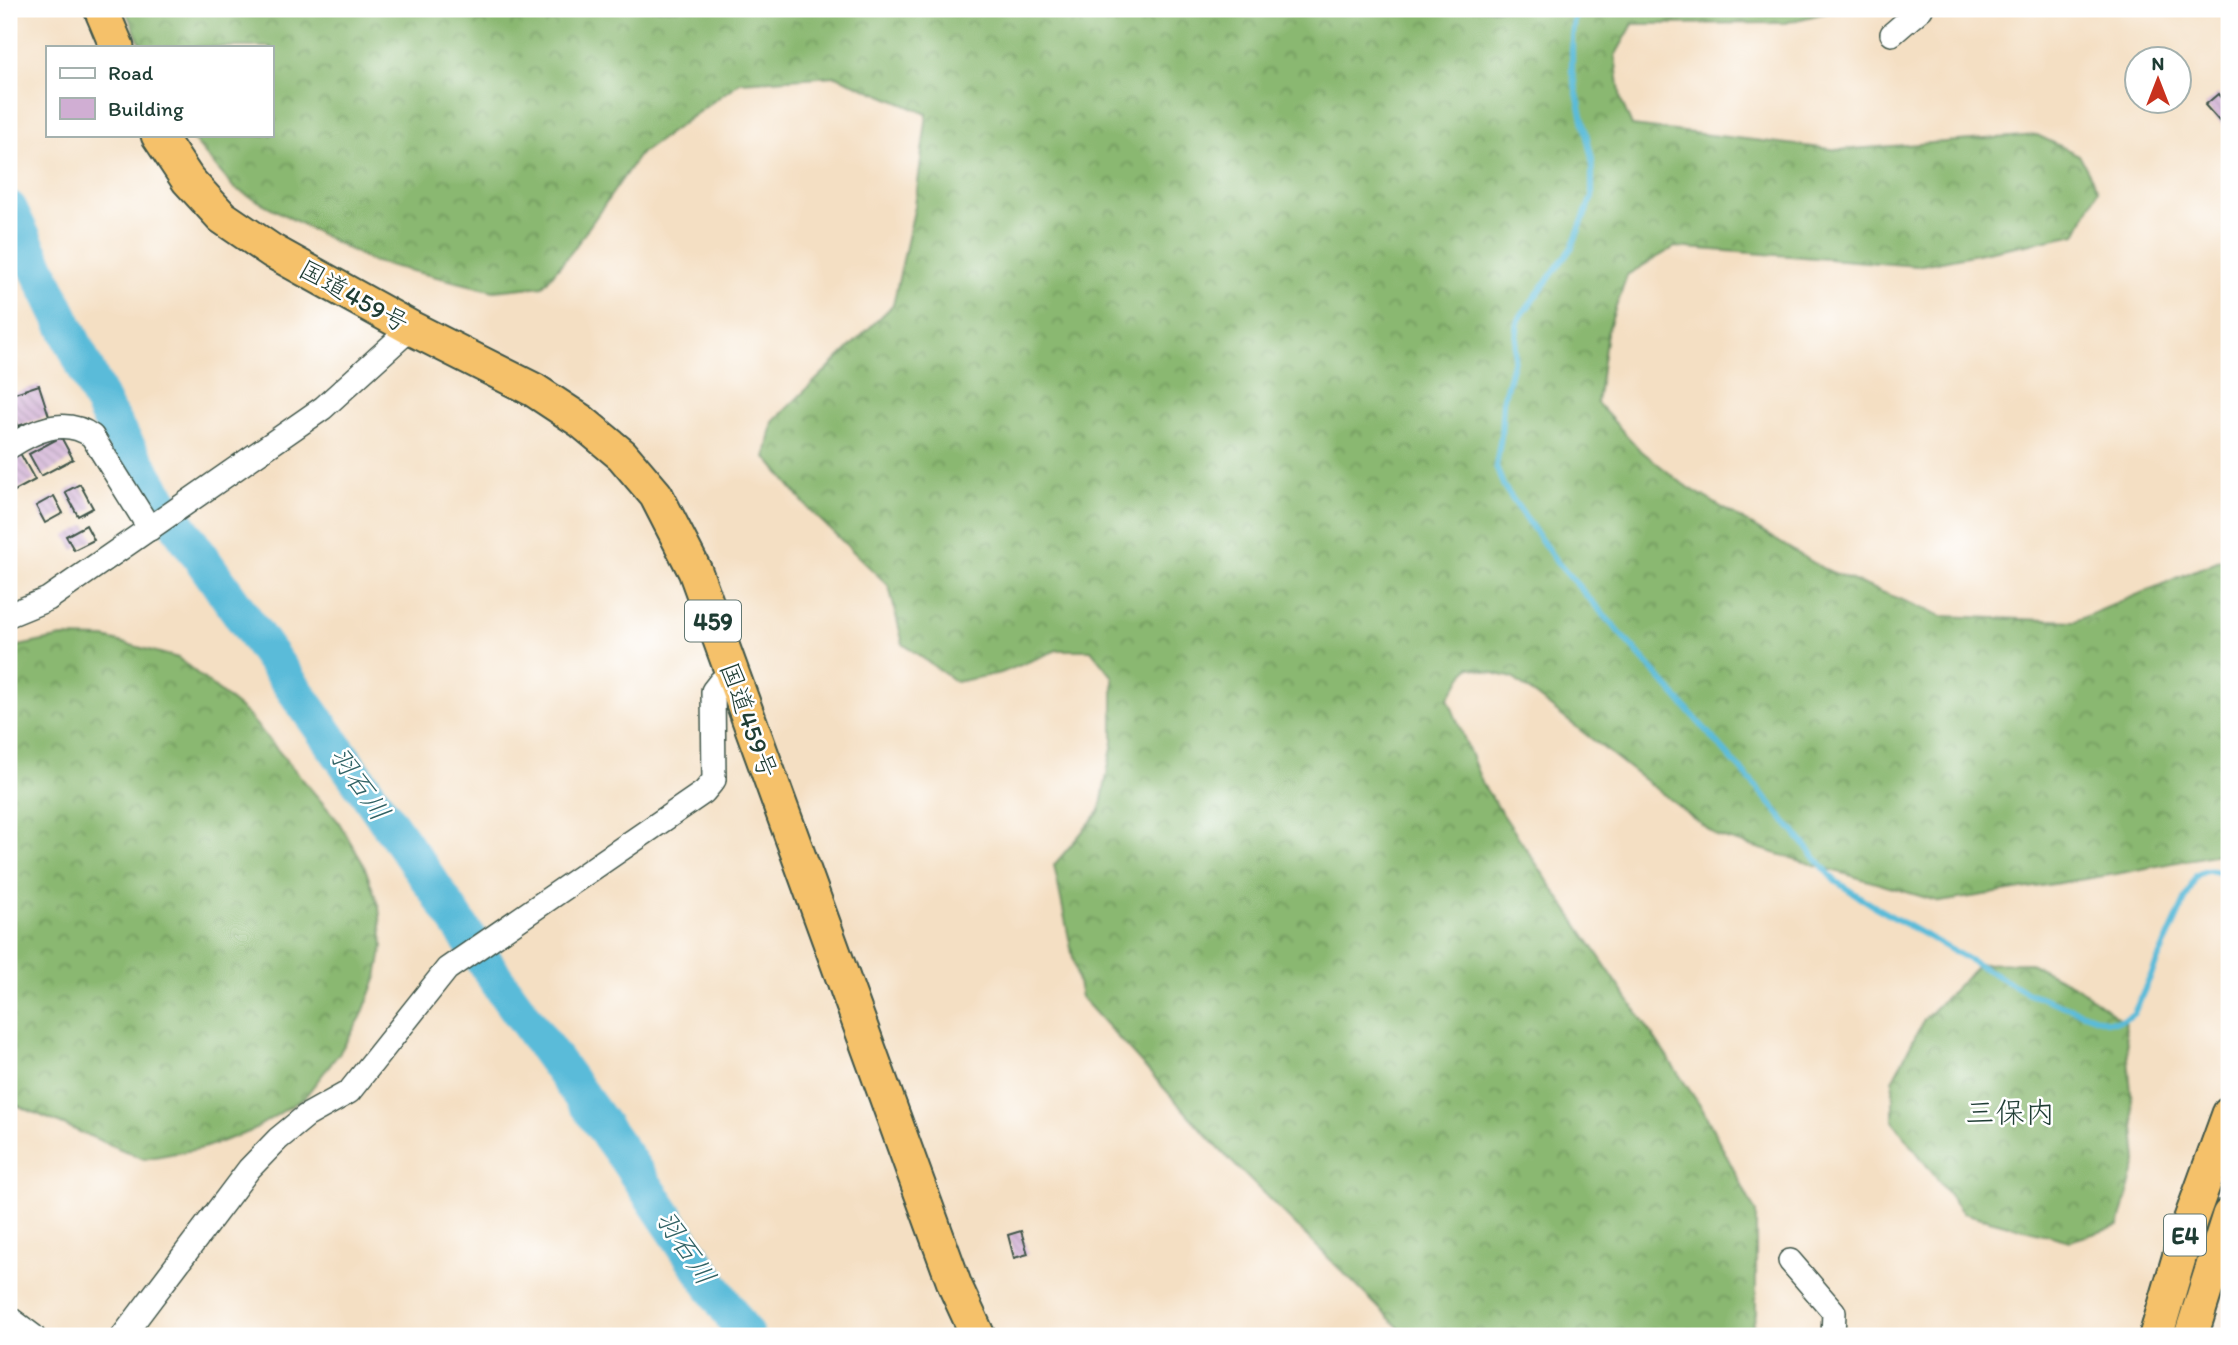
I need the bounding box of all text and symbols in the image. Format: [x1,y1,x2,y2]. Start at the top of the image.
legend [46,46,273,136]
north arrow [2122,46,2192,116]
text: N [2152,52,2164,75]
text: Road [108,60,154,85]
text: Building [108,96,184,121]
street label: 国道459号 [293,253,415,339]
road number: 459 [685,600,741,642]
street label: 国道459号 [713,658,785,782]
water label: 羽石川 [322,739,398,827]
district label: 三保内 [1965,1094,2055,1131]
water label: 羽石川 [648,1203,724,1291]
road number: E4 [2164,1214,2206,1255]

